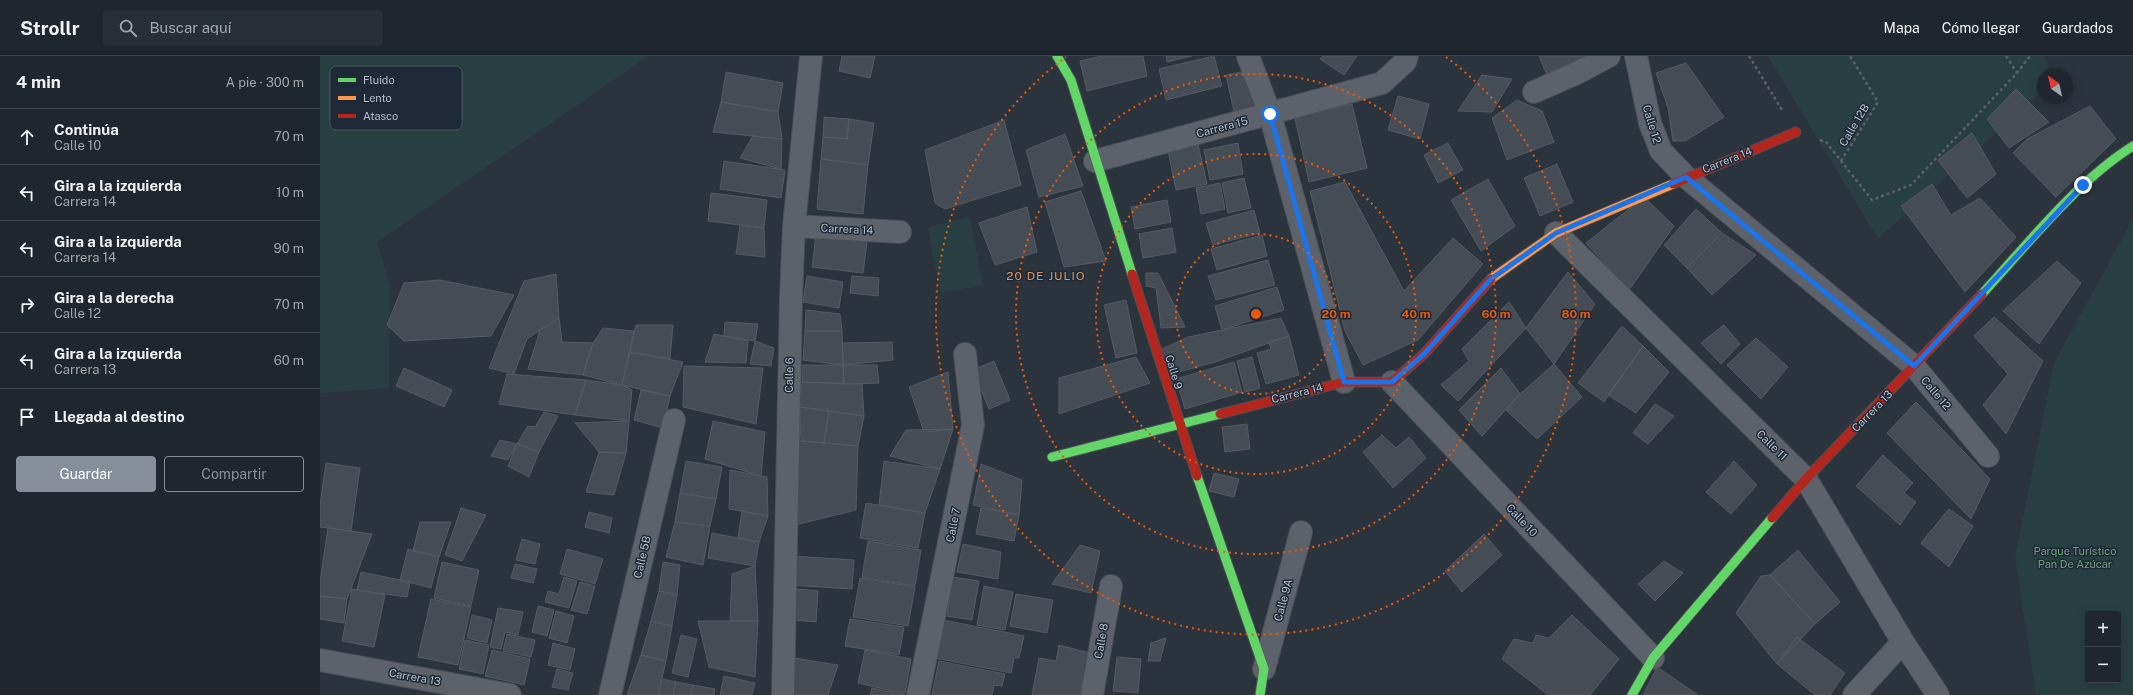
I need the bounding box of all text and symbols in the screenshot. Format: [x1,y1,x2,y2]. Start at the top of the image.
search box [103,10,383,46]
text: Strollr [20,17,79,39]
icon: search [117,17,139,39]
text: Buscar aquí [149,19,231,36]
text: Mapa [1884,20,1920,36]
text: Cómo llegar [1942,20,2020,36]
text: Guardados [2042,20,2113,36]
legend [330,66,462,130]
north arrow [2037,68,2073,104]
text: 4 min [16,72,61,92]
text: Fluido [363,74,395,86]
text: A pie · 300 m [226,75,304,90]
text: Lento [363,92,392,104]
street label: Calle 12B [1837,102,1871,148]
street label: Calle 12 [1640,103,1664,145]
route start [1261,105,1279,123]
text: Atasco [363,110,398,122]
street label: Carrera 15 [1195,114,1249,140]
text: Continúa [54,121,119,138]
icon: ahead [16,126,38,148]
text: 70 m [274,129,304,144]
text: Calle 10 [54,138,101,153]
street label: Carrera 14 [1700,145,1754,175]
route end [2074,176,2092,194]
text: Gira a la izquierda [54,177,182,194]
icon: left [16,182,38,204]
text: 10 m [276,185,304,200]
text: Carrera 14 [54,194,116,209]
street label: Carrera 14 [820,222,874,236]
text: Gira a la izquierda [54,233,182,250]
icon: left [16,238,38,260]
text: 90 m [274,241,304,256]
text: Carrera 14 [54,250,116,265]
district label: 20 DE JULIO [1006,269,1086,283]
text: Gira a la derecha [54,289,174,306]
icon: right [16,294,38,316]
text: 70 m [274,297,304,312]
text: Calle 12 [54,306,101,321]
centre of rings [1249,307,1263,321]
text: 20 m [1322,307,1351,321]
text: 40 m [1401,307,1431,321]
text: 60 m [1481,307,1511,321]
text: 80 m [1561,307,1591,321]
text: Gira a la izquierda [54,345,182,362]
icon: left [16,350,38,372]
text: 60 m [274,353,304,368]
street label: Calle 9 [1163,353,1185,391]
street label: Calle 6 [783,357,795,393]
text: Carrera 13 [54,362,116,377]
street label: Calle 12 [1919,374,1954,412]
street label: Carrera 14 [1270,381,1324,405]
street label: Carrera 13 [1849,388,1895,434]
icon: arrive [16,406,38,428]
text: Llegada al destino [54,408,185,425]
street label: Calle 11 [1754,428,1790,462]
button: Guardar [16,456,156,492]
button: Compartir [164,456,304,492]
street label: Calle 10 [1504,501,1540,539]
street label: Calle 7 [944,506,962,543]
street label: Calle 5B [631,535,653,579]
park label: Parque Turístico Pan De Azúcar [2034,545,2116,570]
street label: Calle 9A [1272,577,1294,622]
map controls [2085,611,2121,683]
button: + [2085,611,2121,647]
street label: Calle 8 [1092,622,1110,660]
button: − [2085,647,2121,683]
street label: Carrera 13 [388,667,442,687]

